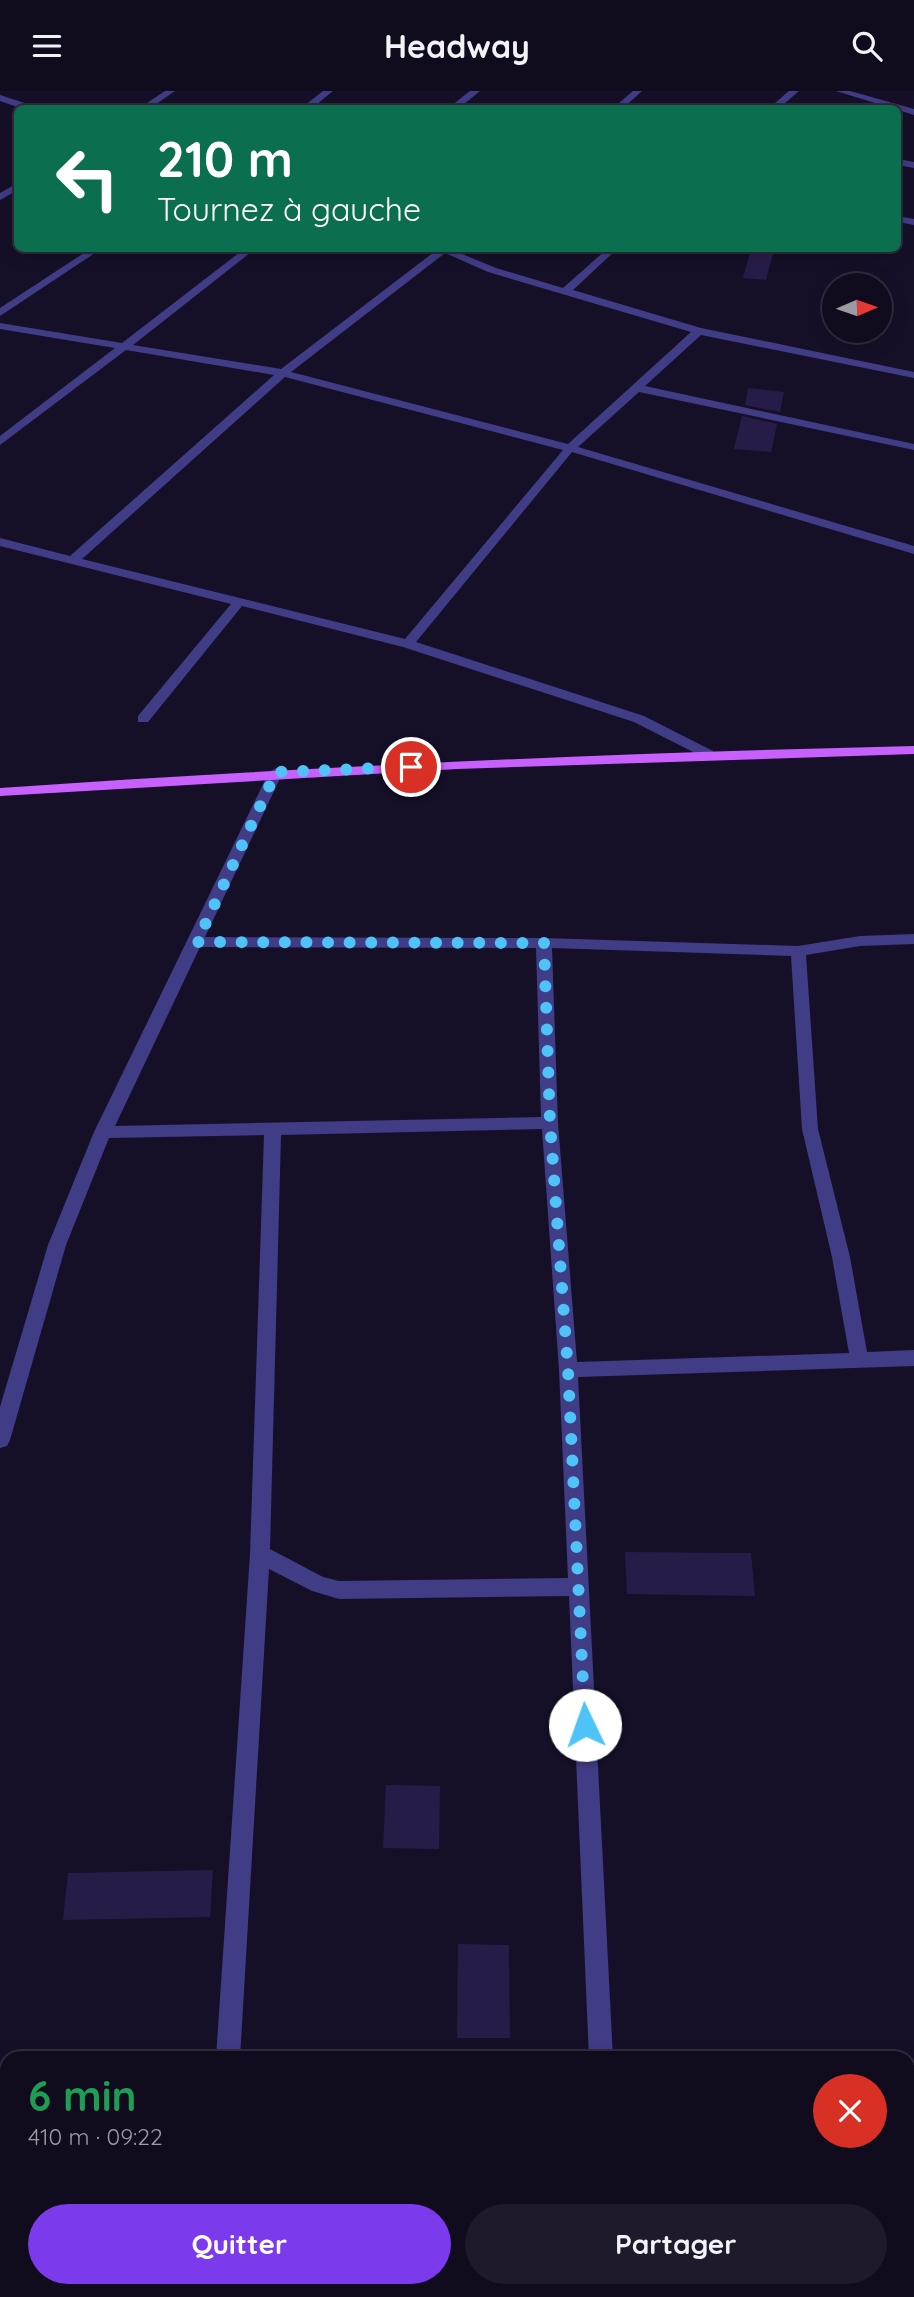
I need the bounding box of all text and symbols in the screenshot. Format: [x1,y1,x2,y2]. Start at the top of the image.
text: Headway [384,26,530,66]
icon: menu [28,27,66,65]
icon: search [848,27,886,65]
text: 210 m [157,128,293,189]
icon: left [42,133,133,224]
text: Tournez à gauche [157,189,421,229]
north arrow [822,273,892,343]
map controls [822,273,892,343]
pin [381,737,441,797]
icon: arrive [392,748,430,786]
position arrow [548,1688,622,1762]
text: 6 min [28,2069,137,2122]
button: close [813,2074,887,2148]
text: 410 m · 09:22 [28,2122,163,2151]
button: Quitter [28,2204,451,2284]
button: Partager [465,2204,887,2284]

